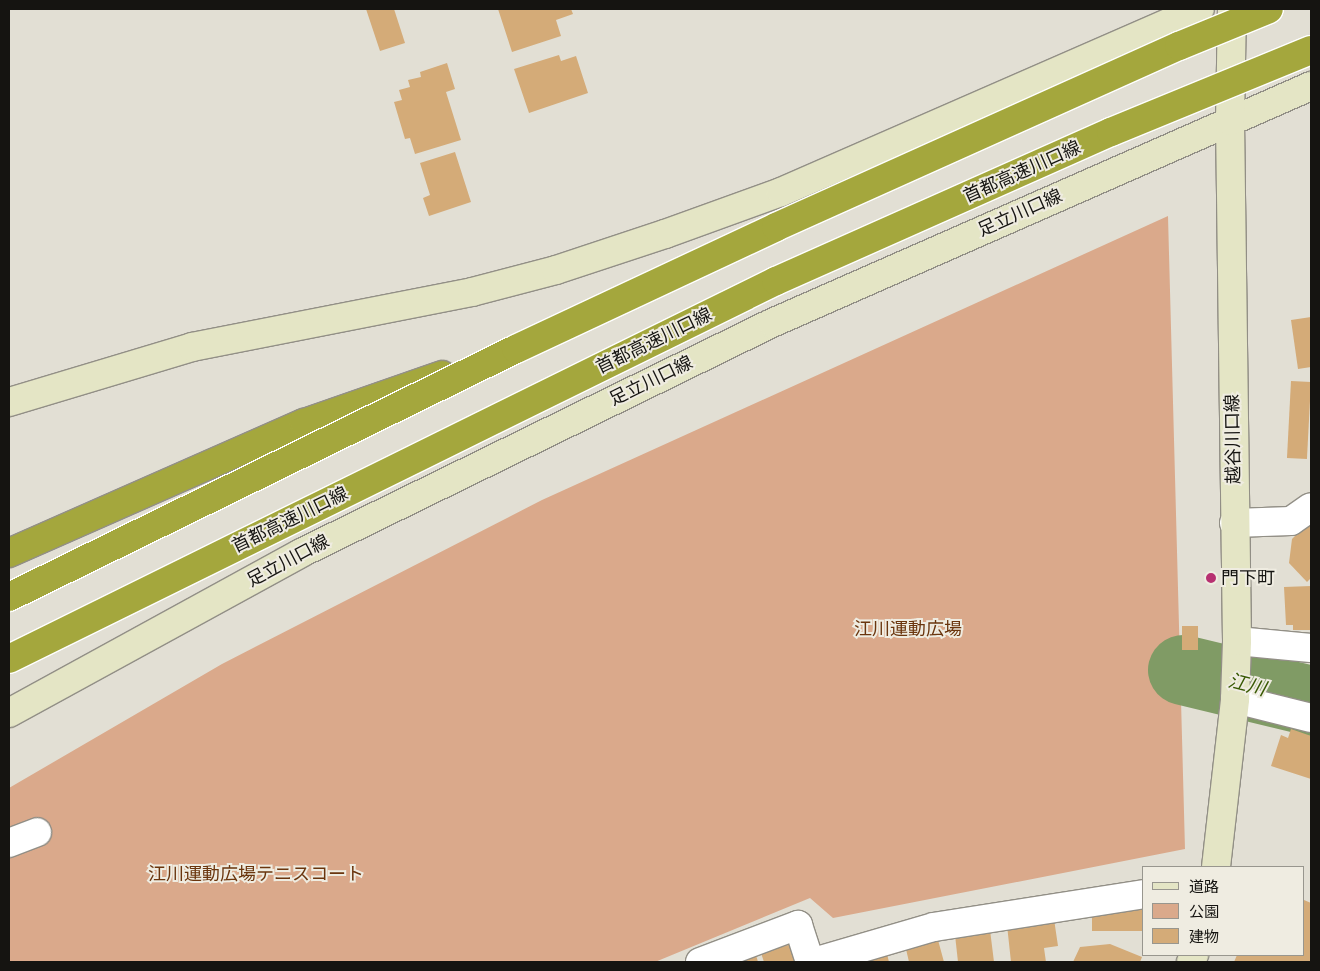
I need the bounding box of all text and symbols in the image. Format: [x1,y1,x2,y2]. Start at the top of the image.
street label: 首都高速川口線 [960,137,1084,207]
street label: 足立川口線 [974,185,1066,241]
street label: 首都高速川口線 [593,304,715,378]
street label: 足立川口線 [606,352,696,410]
street label: 越谷川口線 [1221,394,1245,484]
street label: 首都高速川口線 [229,483,351,557]
street label: 足立川口線 [243,530,333,592]
place label: 門下町 [1221,567,1275,589]
marker: 門下町 [1205,572,1217,584]
park label: 江川運動広場 [854,618,962,640]
water label: 江川 [1226,669,1268,701]
park label: 江川運動広場テニスコート [148,863,364,885]
legend [1142,866,1305,956]
text: 道路 [1189,877,1219,896]
text: 公園 [1189,902,1219,921]
text: 建物 [1189,927,1219,946]

